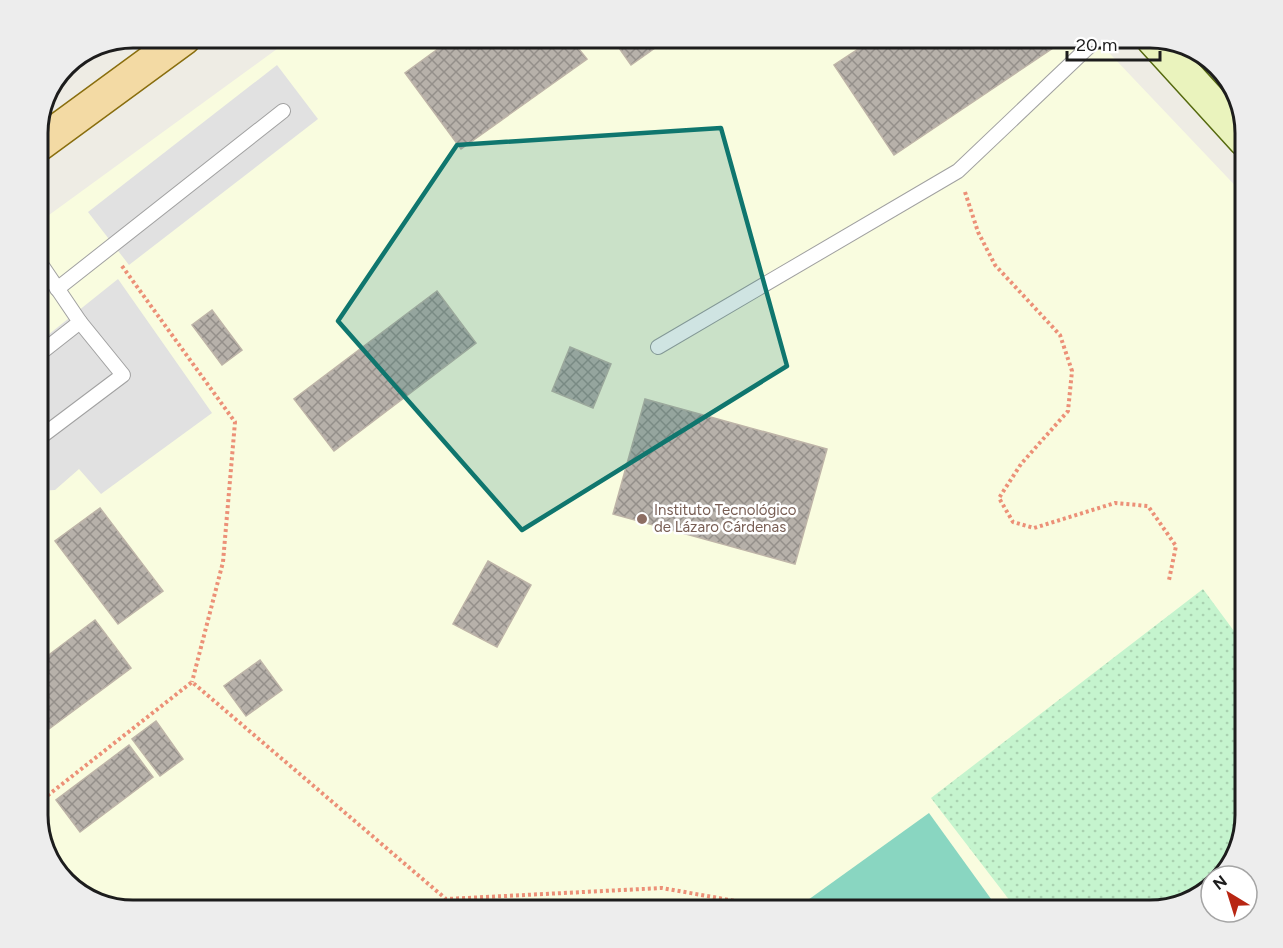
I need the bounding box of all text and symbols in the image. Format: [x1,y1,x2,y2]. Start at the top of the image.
scale bar [1067,24,1160,62]
text: 20 m [1076,34,1117,56]
place label: Instituto Tecnológico de Lázaro Cárdenas [654,501,797,536]
marker: Instituto Tecnológico de Lázaro Cárdenas [635,512,649,526]
north arrow [1199,864,1259,924]
text: N [1209,871,1231,894]

